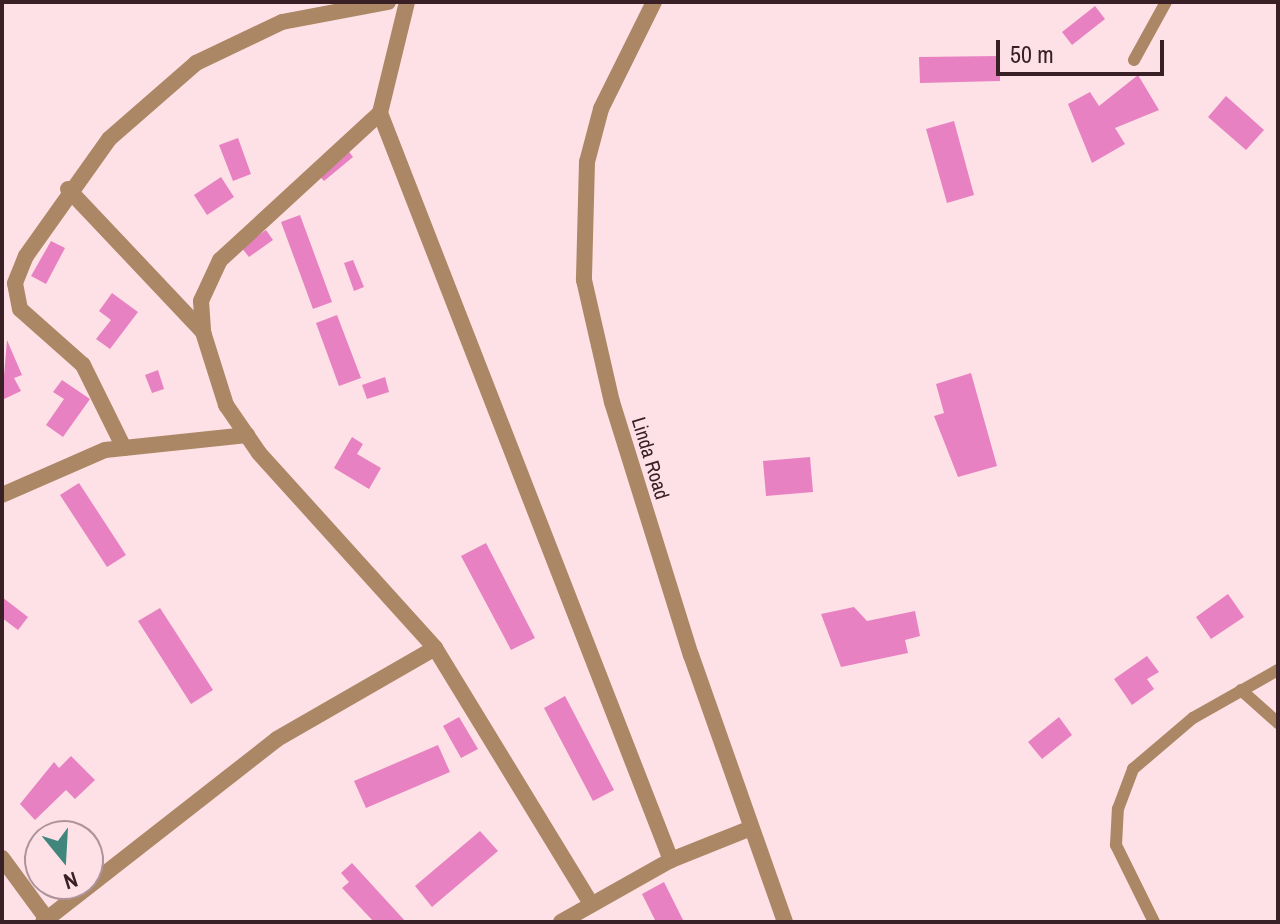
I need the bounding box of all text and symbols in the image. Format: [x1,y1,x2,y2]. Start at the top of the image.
scale bar [1000,24,1168,74]
text: 50 m [1010,38,1054,70]
street label: Linda Road [627,414,675,502]
north arrow [24,820,104,900]
text: N [60,865,82,897]

